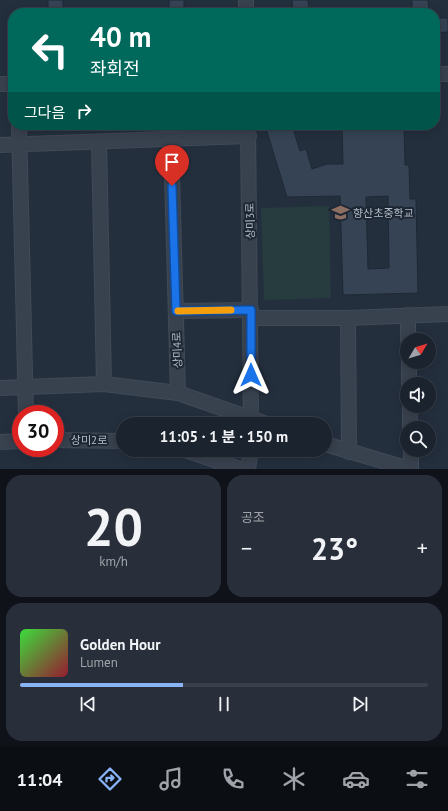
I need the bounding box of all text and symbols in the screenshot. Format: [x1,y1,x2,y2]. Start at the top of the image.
text: 40 m [90,18,151,55]
icon: left [24,24,76,76]
text: 좌회전 [90,57,140,80]
icon: right [73,100,95,122]
text: 그다음 [24,103,65,122]
pin [155,145,189,186]
icon: arrive [161,151,183,173]
street label: 상미3로 [243,203,257,239]
school or university icon: 향산초중학교 [330,203,350,223]
place label: 향산초중학교 [353,206,414,220]
street label: 상미4로 [169,332,185,368]
north arrow [400,333,436,369]
map controls [400,333,436,457]
position arrow [230,354,272,396]
button: sound [400,377,436,413]
speed limit sign: 30 [12,405,64,457]
button: search [400,421,436,457]
text: 11:05 · 1 분 · 150 m [160,427,288,446]
street label: 상미2로 [71,433,107,447]
text: 20 [84,493,143,560]
text: 공조 [241,509,265,526]
text: 23° [311,529,358,568]
text: − [241,534,252,562]
text: + [417,534,428,562]
text: km/h [99,553,128,570]
text: Golden Hour [80,635,160,654]
text: Lumen [80,654,118,671]
icon: previous [77,693,99,715]
icon: pause [213,693,235,715]
icon: next [349,693,371,715]
icon: directions [96,765,124,793]
icon: music [157,765,185,793]
icon: phone [219,765,247,793]
icon: climate [280,765,308,793]
icon: car [342,765,370,793]
icon: filters [403,765,431,793]
text: 11:04 [17,768,62,791]

